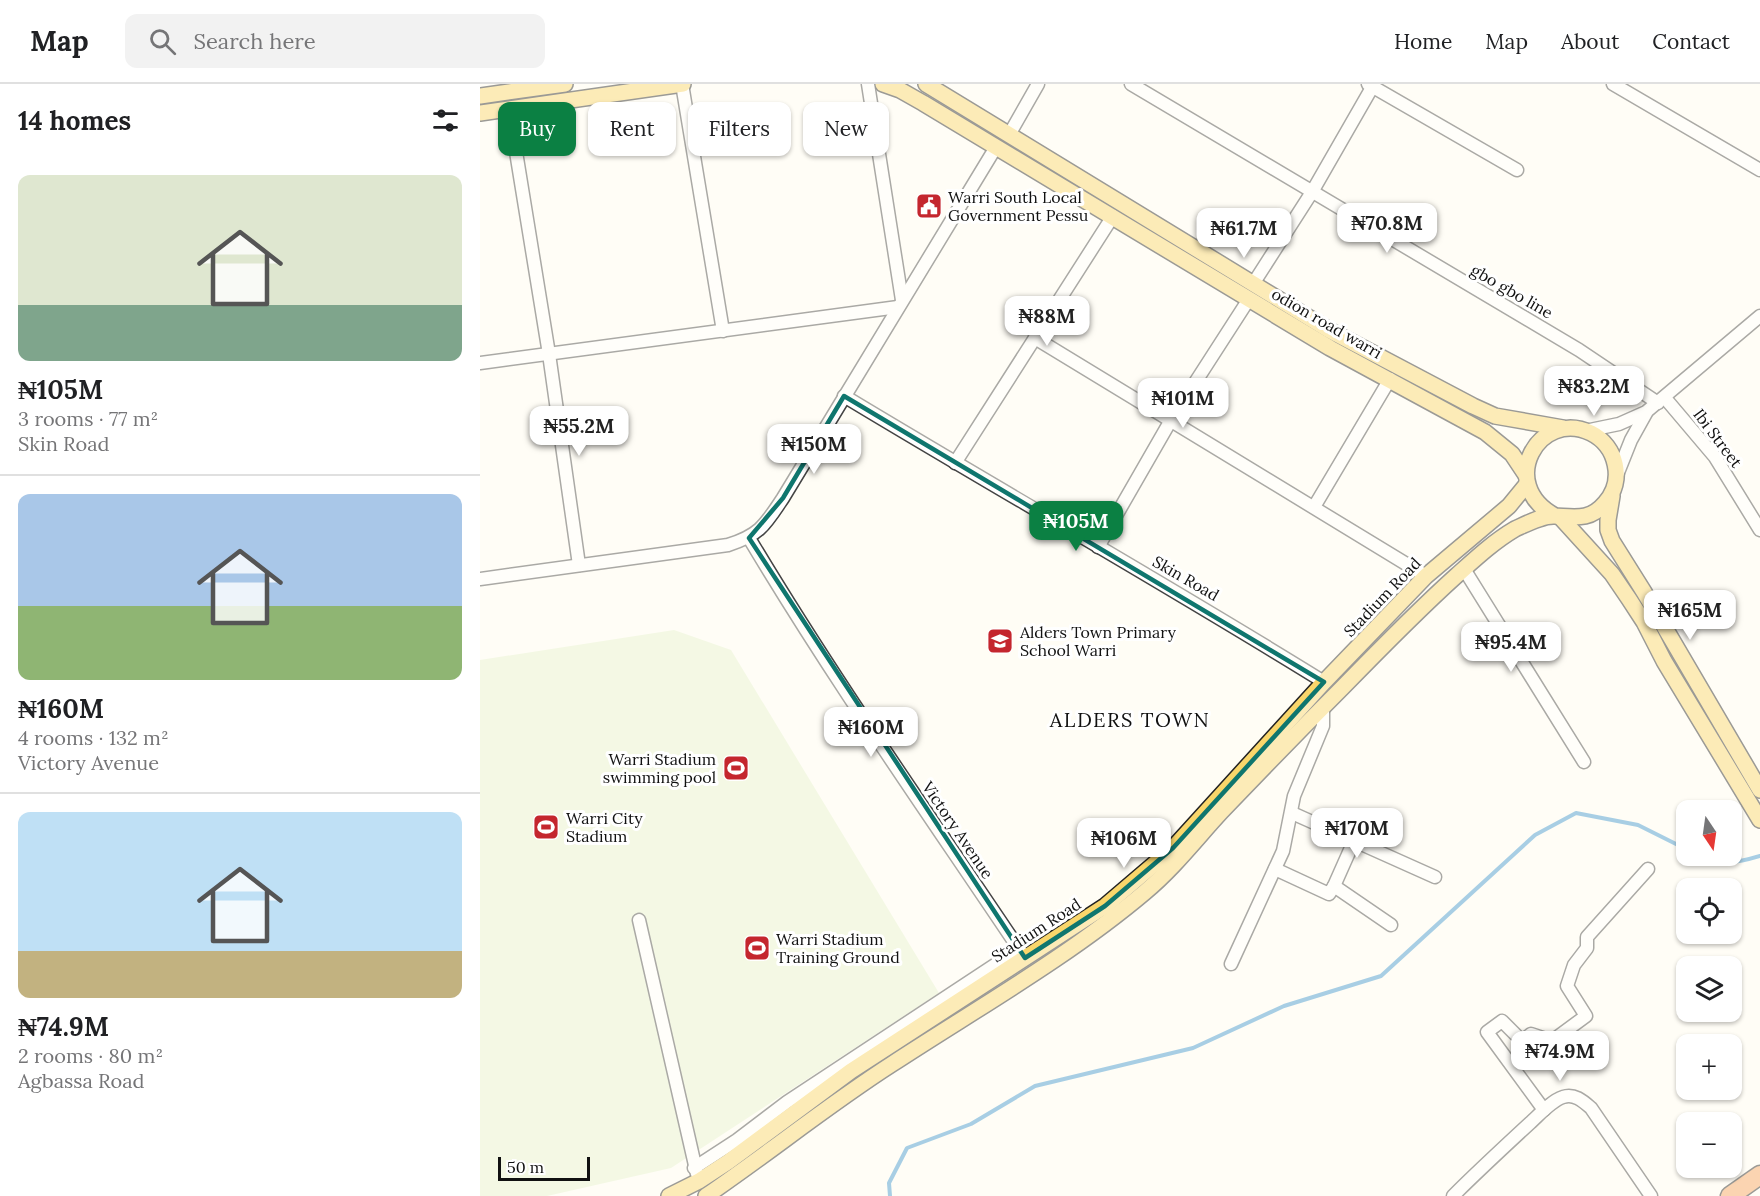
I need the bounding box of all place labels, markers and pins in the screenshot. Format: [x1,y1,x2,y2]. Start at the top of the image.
place label: Warri South Local Government Pessu [948,187,1089,225]
public building icon: Warri South Local Government Pessu [914,191,944,221]
pin: ₦70.8M [1338,203,1436,254]
pin: ₦61.7M [1195,208,1293,259]
pin: ₦88M [1011,296,1083,347]
pin: ₦83.2M [1545,366,1643,417]
pin: ₦101M [1141,378,1225,429]
pin: ₦55.2M [530,406,628,457]
pin: ₦150M [772,424,856,475]
pin: ₦105M [1034,501,1118,552]
pin: ₦165M [1648,590,1732,641]
place label: Alders Town Primary School Warri [1019,622,1176,660]
pin: ₦95.4M [1462,622,1560,673]
school or university icon: Alders Town Primary School Warri [985,626,1015,656]
pin: ₦160M [829,707,913,758]
place label: Warri Stadium swimming pool [603,749,716,787]
sports icon: Warri Stadium swimming pool [721,753,751,783]
place label: Warri City Stadium [566,808,643,846]
pin: ₦170M [1315,808,1399,859]
sports icon: Warri City Stadium [531,812,561,842]
pin: ₦106M [1082,818,1166,869]
place label: Warri Stadium Training Ground [776,929,900,967]
sports icon: Warri Stadium Training Ground [742,933,772,963]
pin: ₦74.9M [1511,1031,1609,1082]

